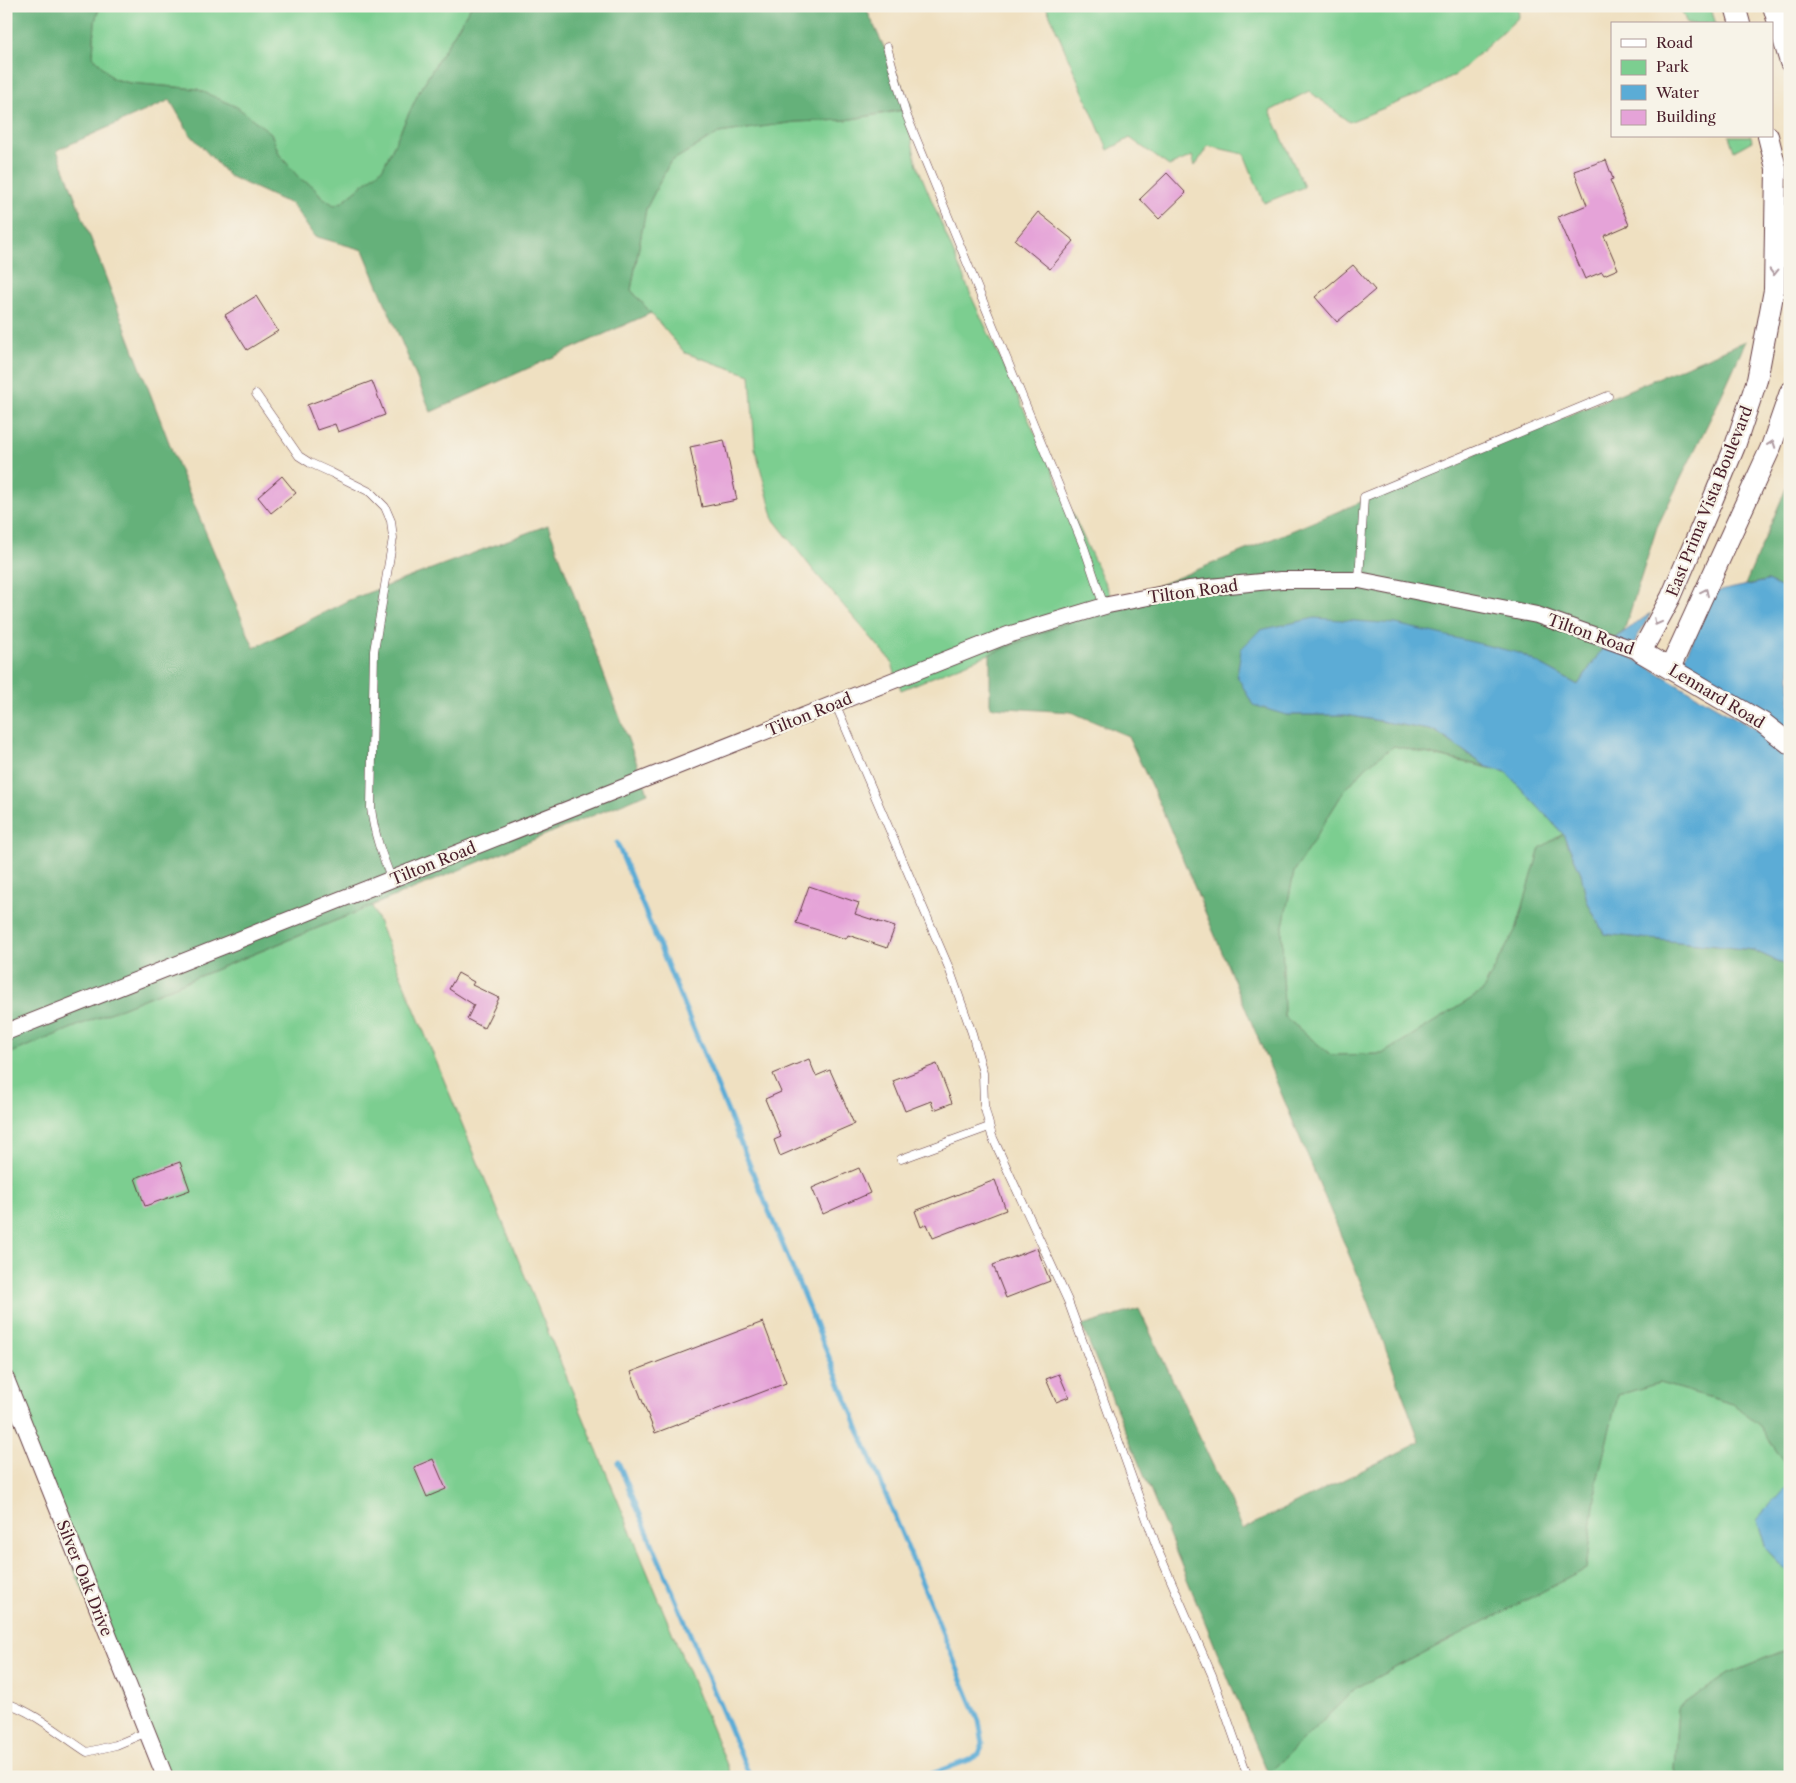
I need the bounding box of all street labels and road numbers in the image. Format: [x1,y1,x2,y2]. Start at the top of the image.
street label: East Prima Vista Boulevard [1662,403,1757,599]
street label: Tilton Road [1147,575,1240,607]
street label: Tilton Road [1545,609,1637,659]
street label: Lennard Road [1666,660,1769,733]
street label: Tilton Road [763,688,855,740]
street label: Tilton Road [387,837,479,889]
street label: Silver Oak Drive [53,1517,117,1639]

